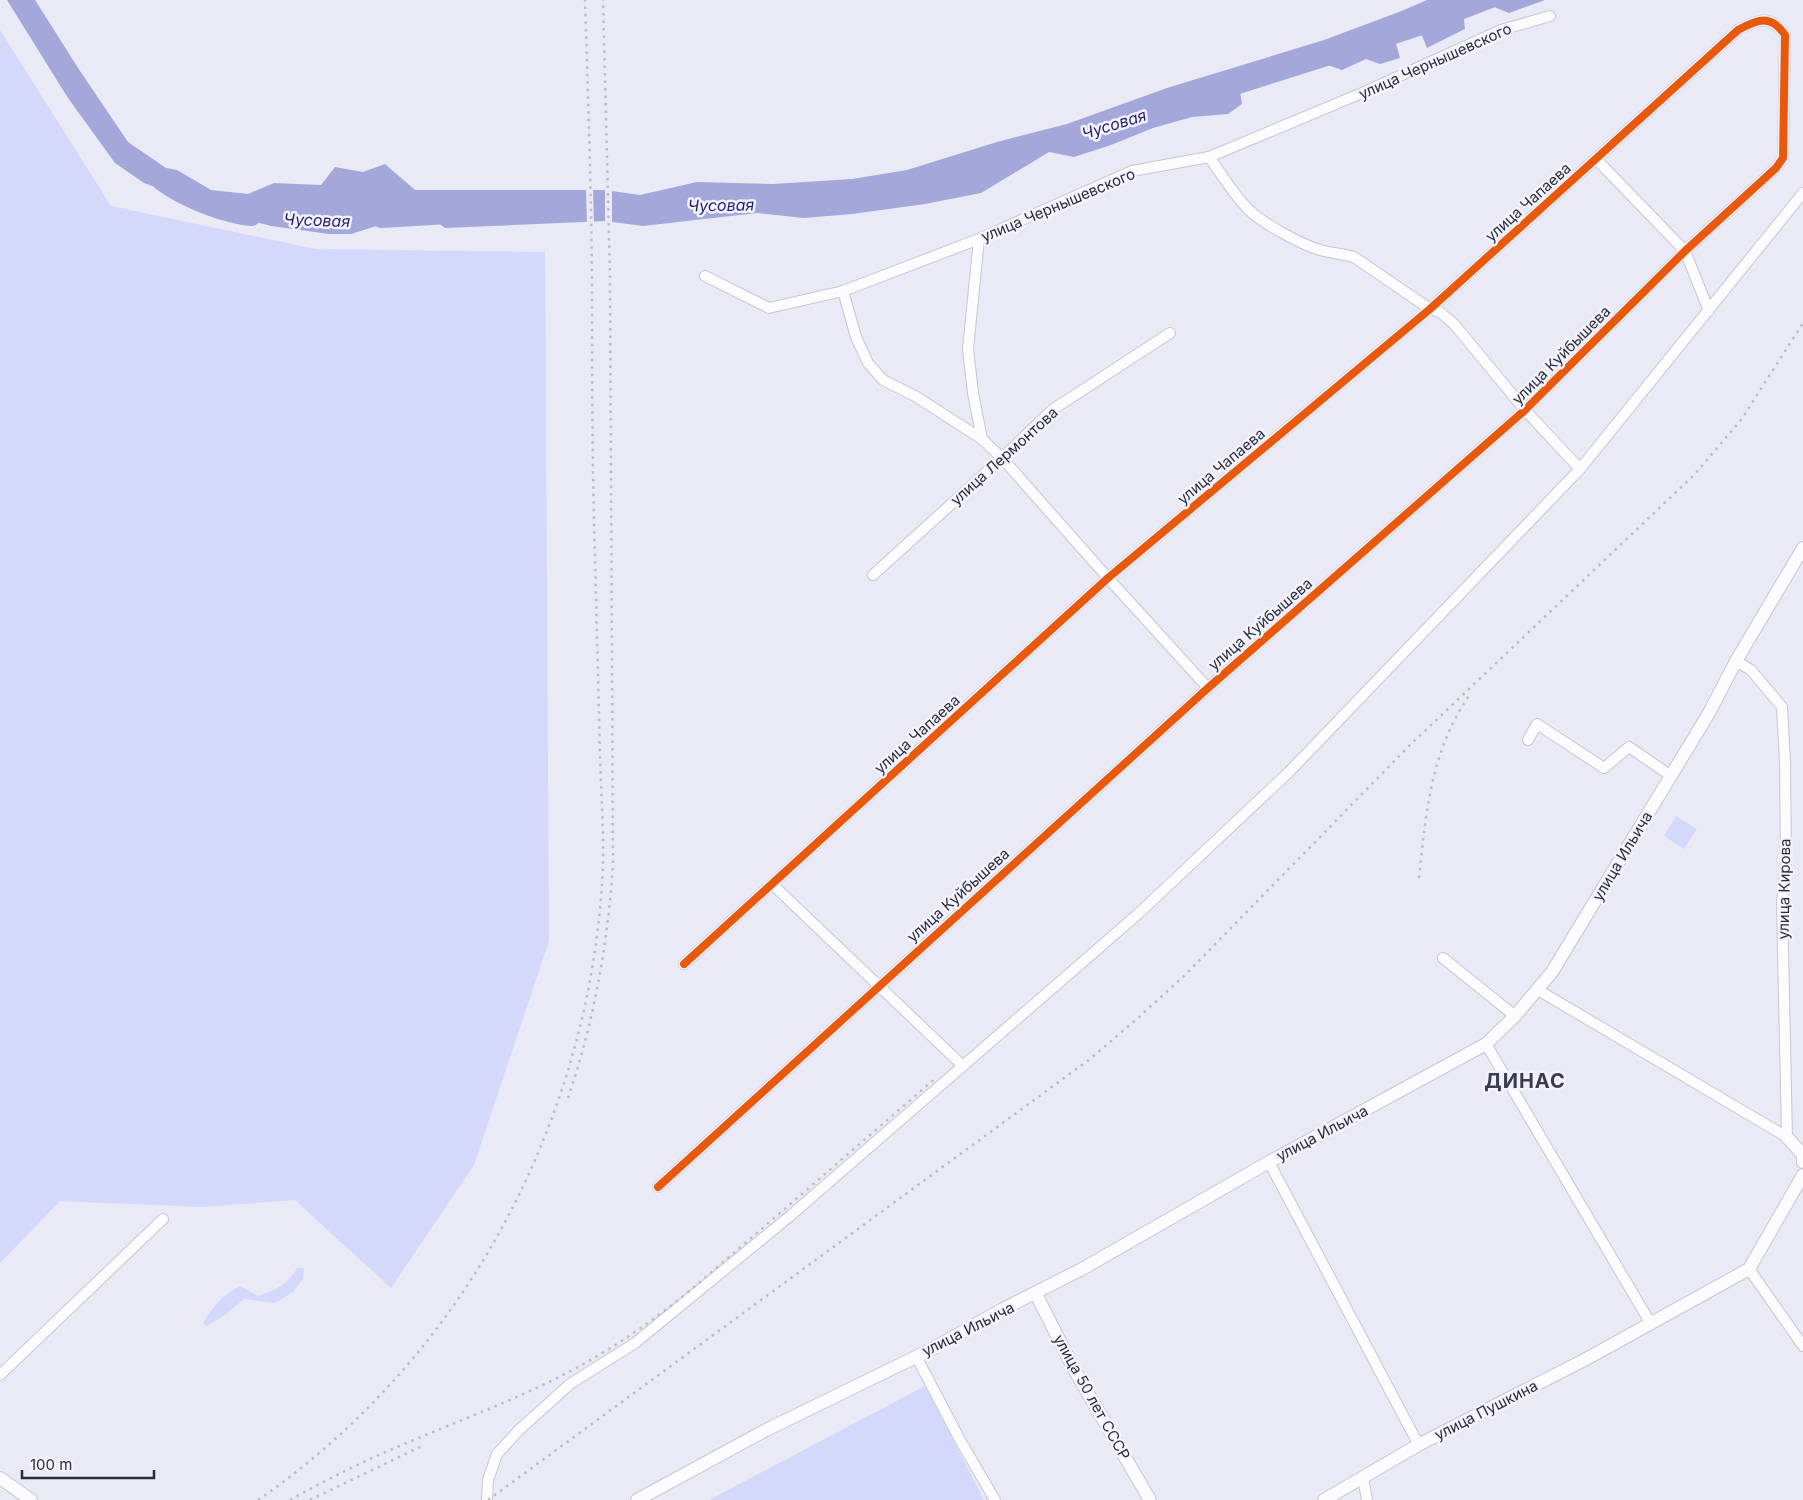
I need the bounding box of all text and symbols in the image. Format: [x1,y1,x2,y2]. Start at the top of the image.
street label: улица Чернышевского [1356,19,1514,103]
water label: Чусовая [1079,105,1149,143]
street label: улица Чапаева [1481,159,1575,245]
street label: улица Чернышевского [978,164,1138,246]
water label: Чусовая [688,194,755,216]
water label: Чусовая [283,209,351,231]
street label: улица Куйбышева [1508,302,1614,408]
street label: улица Лермонтова [946,403,1062,509]
street label: улица Чапаева [1173,424,1269,508]
street label: улица Куйбышева [1204,574,1316,674]
street label: улица Чапаева [870,691,964,777]
street label: улица Ильича [1588,808,1656,904]
street label: улица Кирова [1774,838,1794,940]
street label: улица Куйбышева [903,844,1013,946]
district label: ДИНАС [1484,1069,1566,1093]
street label: улица Ильича [1273,1101,1371,1165]
street label: улица Ильича [919,1298,1017,1360]
street label: улица 50 лет СССР [1050,1331,1134,1463]
street label: улица Пушкина [1431,1376,1541,1444]
scale bar [22,1448,155,1480]
text: 100 m [30,1455,72,1474]

